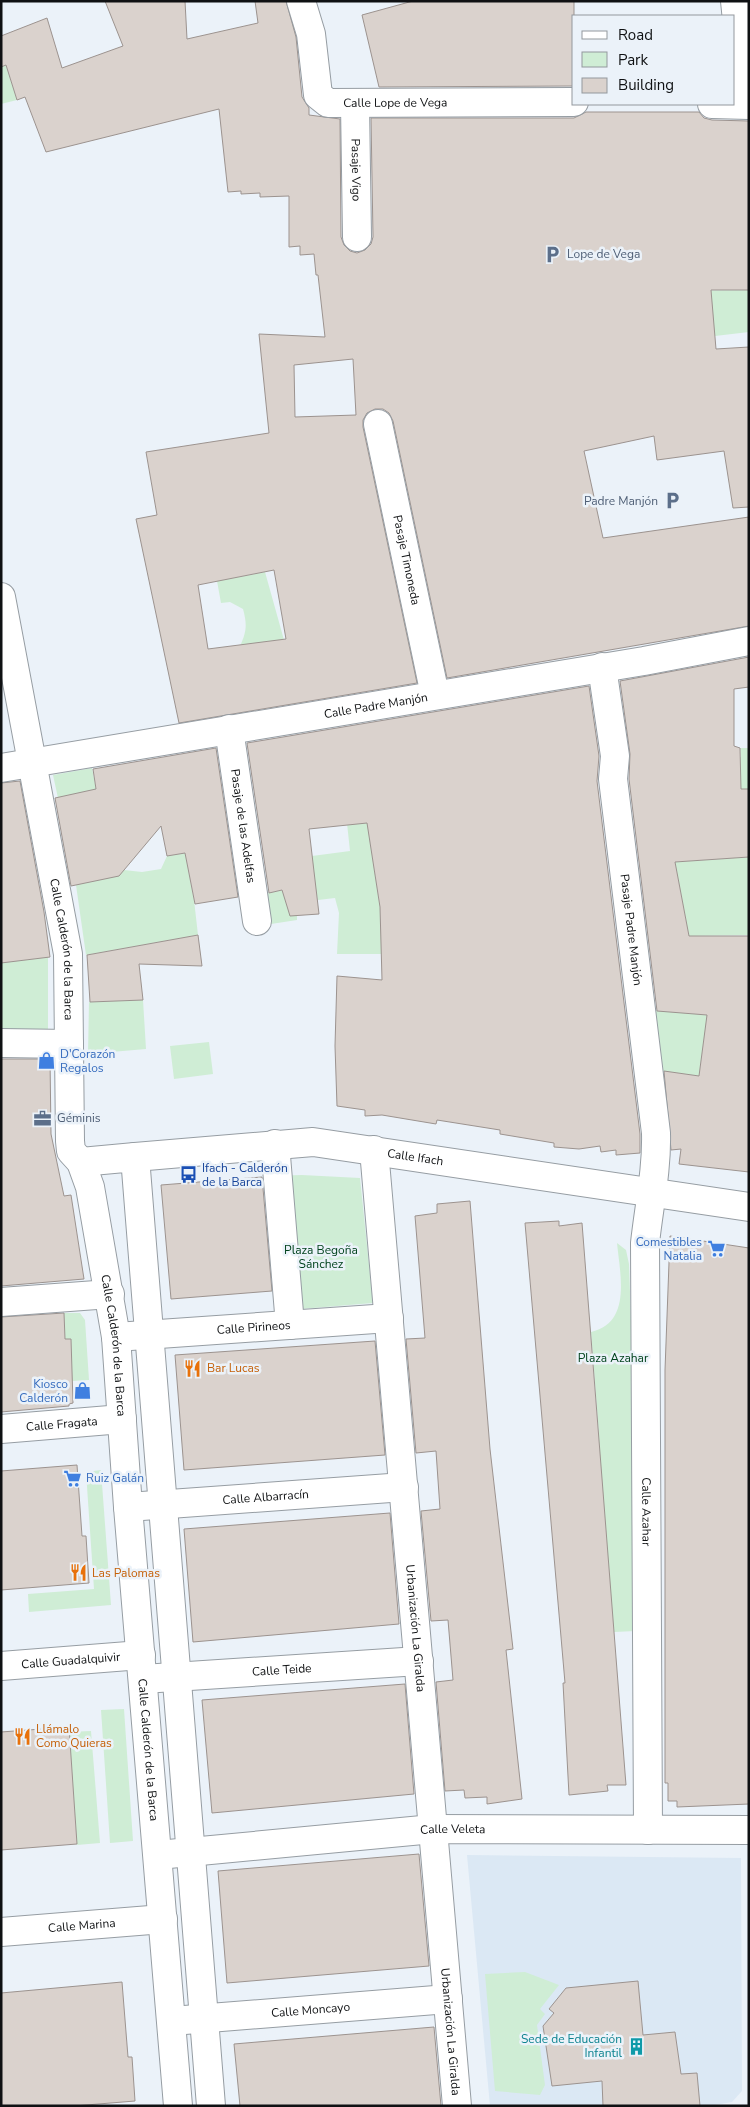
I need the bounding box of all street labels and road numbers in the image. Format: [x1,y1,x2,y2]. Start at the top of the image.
street label: Calle Lope de Vega [343,95,448,111]
street label: Pasaje Vigo [348,138,364,202]
street label: Pasaje Timoneda [389,513,424,607]
street label: Calle Padre Manjón [323,689,429,722]
street label: Pasaje de las Adelfas [227,768,259,884]
street label: Pasaje Padre Manjón [617,873,646,987]
street label: Calle Calderón de la Barca [46,877,77,1020]
street label: Calle Ifach [386,1145,444,1169]
street label: Calle Calderón de la Barca [97,1273,130,1417]
street label: Calle Pirineos [216,1317,291,1338]
street label: Calle Fragata [25,1413,98,1435]
street label: Calle Azahar [638,1477,655,1547]
street label: Calle Albarracín [222,1486,309,1508]
street label: Urbanización La Giralda [402,1564,429,1693]
street label: Calle Guadalquivir [21,1649,122,1672]
street label: Calle Teide [251,1660,312,1680]
street label: Calle Calderón de la Barca [134,1678,162,1822]
street label: Calle Veleta [419,1821,485,1838]
street label: Calle Marina [47,1915,116,1936]
street label: Urbanización La Giralda [437,1967,464,2096]
street label: Calle Moncayo [270,1999,351,2021]

